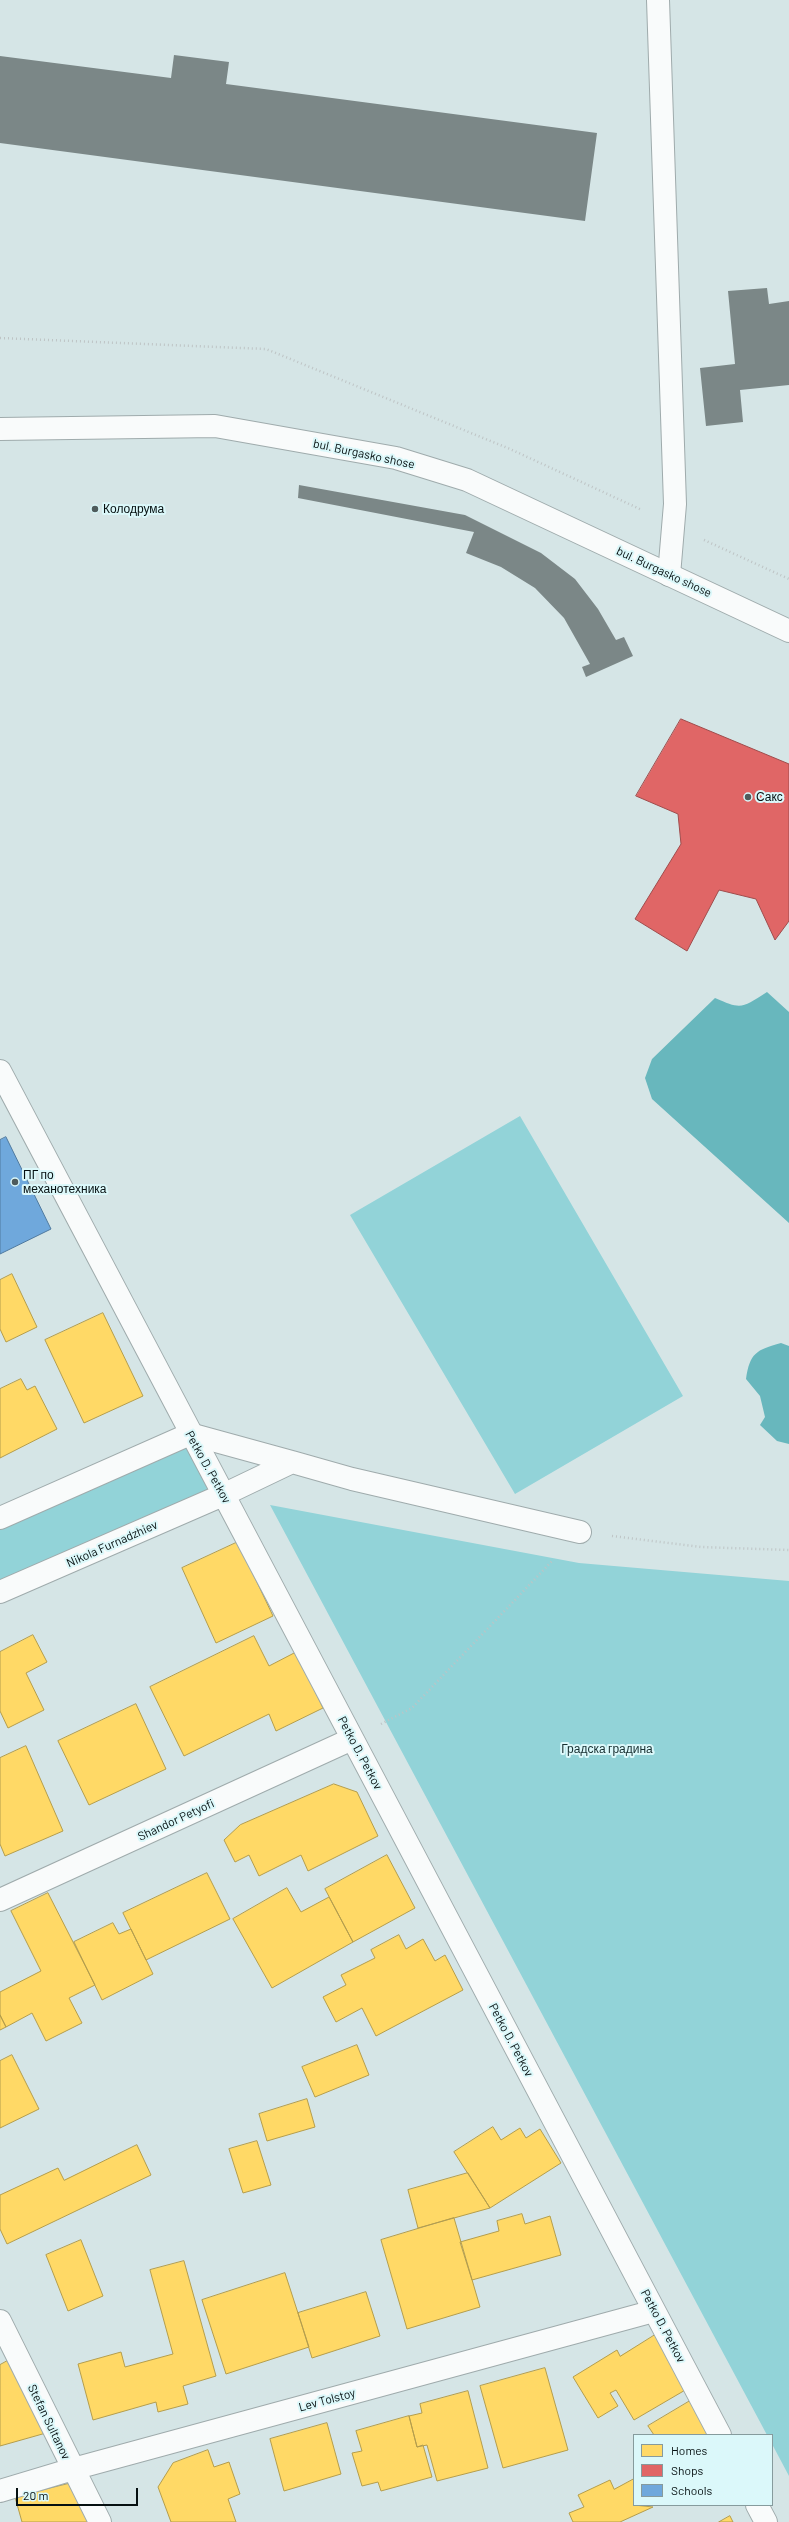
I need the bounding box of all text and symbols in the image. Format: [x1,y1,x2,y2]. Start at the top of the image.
street label: bul. Burgasko shose [312,436,416,472]
place label: Колодрума [103,502,164,516]
marker: Колодрума [90,504,100,514]
street label: bul. Burgasko shose [614,544,714,600]
place label: Сакс [756,790,783,804]
marker: Сакс [743,792,753,802]
place label: ПГ по механотехника [23,1168,107,1196]
marker: ПГ по механотехника [10,1177,20,1187]
street label: Petko D. Petkov [182,1428,234,1506]
street label: Nikola Furnadzhiev [64,1517,160,1571]
street label: Petko D. Petkov [335,1714,385,1792]
park label: Градска градина [561,1742,653,1756]
street label: Shandor Petyofi [136,1796,216,1844]
street label: Petko D. Petkov [486,2001,536,2079]
street label: Petko D. Petkov [638,2287,688,2365]
street label: Stefan Sultanov [25,2382,73,2462]
street label: Lev Tolstoy [297,2386,357,2414]
legend [633,2434,773,2506]
text: Homes [671,2443,707,2457]
text: Shops [671,2463,703,2477]
scale bar [18,2480,140,2506]
text: Schools [671,2483,712,2497]
text: 20 m [23,2488,49,2502]

